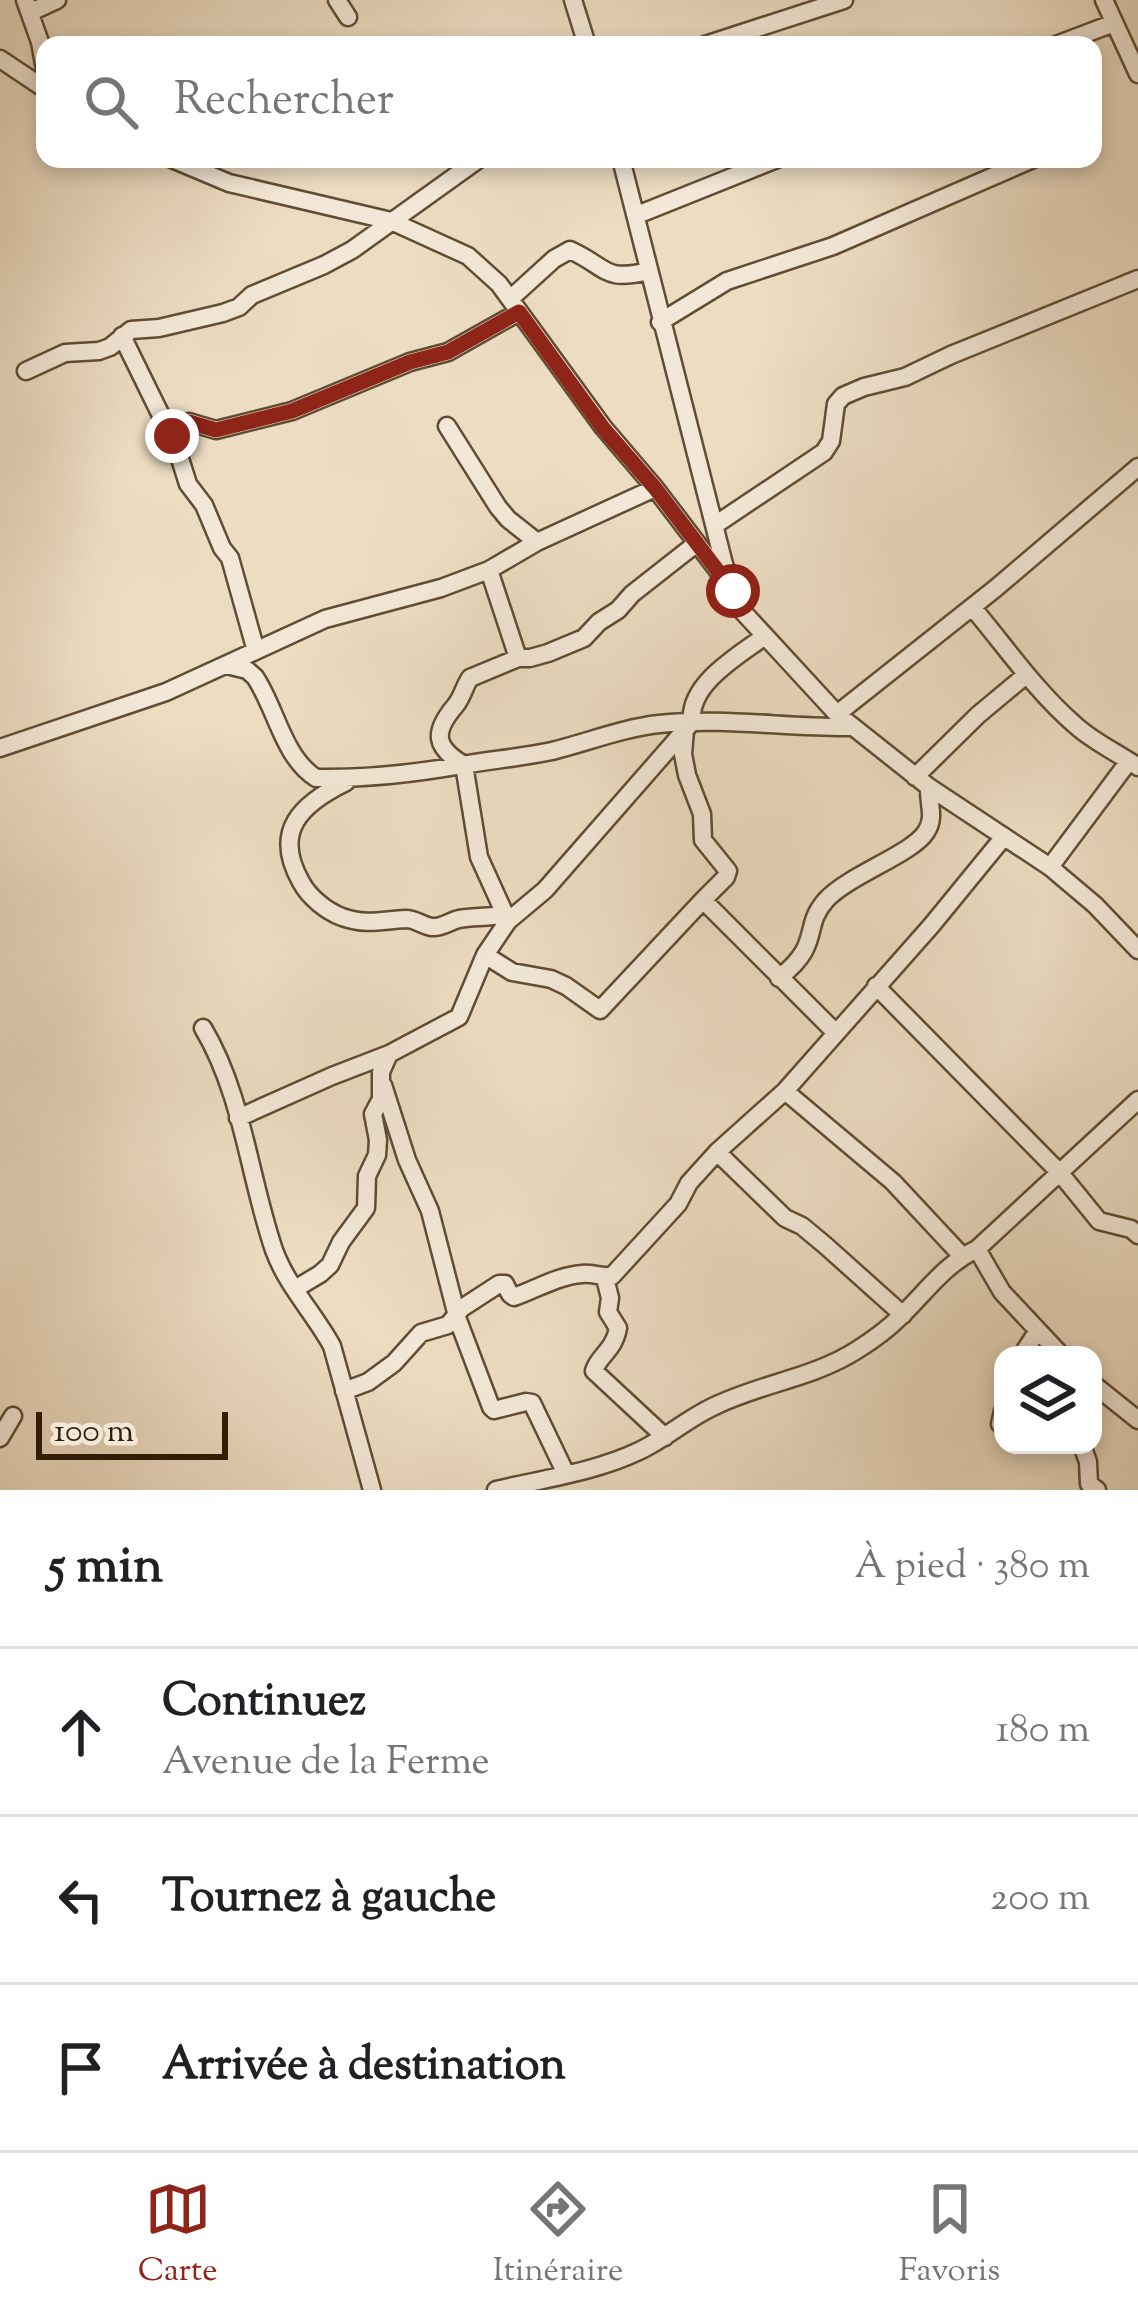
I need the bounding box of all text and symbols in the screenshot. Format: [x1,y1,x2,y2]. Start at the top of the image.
search box [36,36,1102,168]
icon: search [78,69,144,135]
text: Rechercher [174,70,394,135]
route end [145,409,199,463]
route start [706,564,760,618]
map controls [994,1346,1102,1454]
button: layers [994,1346,1102,1454]
scale bar [36,1406,228,1459]
text: 100 m [54,1409,134,1457]
text: 5 min [48,1532,163,1605]
text: À pied · 380 m [854,1540,1090,1596]
text: Continuez [162,1671,366,1736]
icon: ahead [48,1699,114,1765]
text: 180 m [996,1704,1090,1760]
text: Avenue de la Ferme [162,1736,490,1792]
icon: left [48,1867,114,1933]
text: Tournez à gauche [162,1867,496,1932]
text: 200 m [990,1872,1090,1928]
icon: arrive [48,2035,114,2101]
text: Arrivée à destination [162,2035,566,2100]
tab: Carte [138,2176,218,2296]
tab: Itinéraire [493,2176,623,2296]
tab: Favoris [899,2176,1000,2296]

